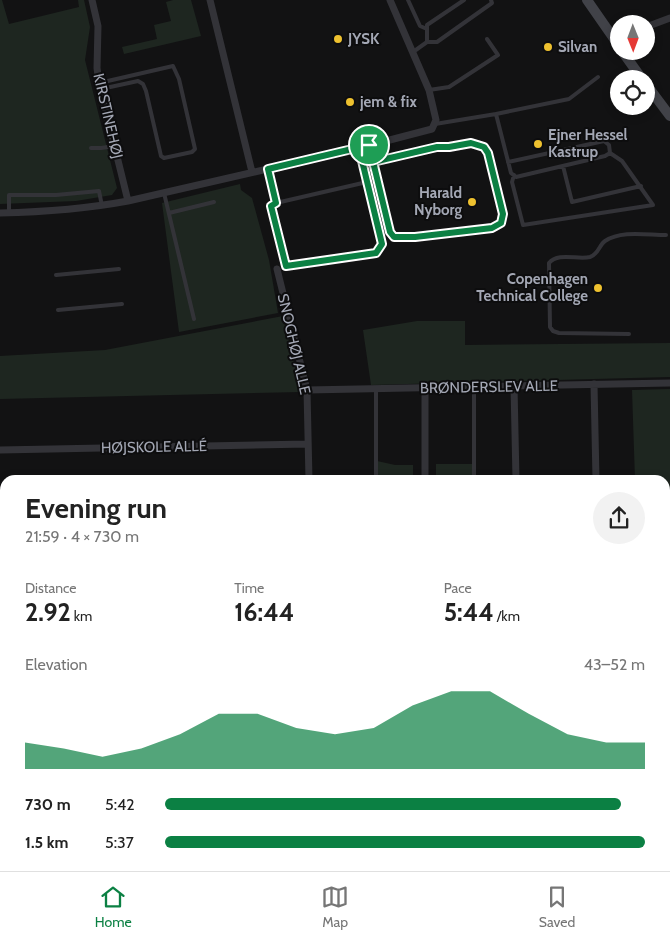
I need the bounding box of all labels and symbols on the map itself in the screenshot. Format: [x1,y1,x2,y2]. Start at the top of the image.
north arrow [610,15,655,60]
place label: JYSK [347,30,380,48]
marker: JYSK [332,33,344,45]
place label: Silvan [558,38,597,56]
marker: Silvan [542,41,554,53]
street label: KIRSTINEHØJ [89,72,127,160]
place label: jem & fix [359,93,417,111]
marker: jem & fix [344,96,356,108]
pin [348,124,390,166]
place label: Ejner Hessel Kastrup [548,126,627,161]
marker: Ejner Hessel Kastrup [532,138,544,150]
place label: Harald Nyborg [414,184,462,219]
marker: Harald Nyborg [466,196,478,208]
place label: Copenhagen Technical College [476,270,588,305]
marker: Copenhagen Technical College [592,282,604,294]
street label: SNOGHØJ ALLE [274,292,314,396]
street label: BRØNDERSLEV ALLE [420,377,558,397]
street label: HØJSKOLE ALLÉ [101,436,207,457]

